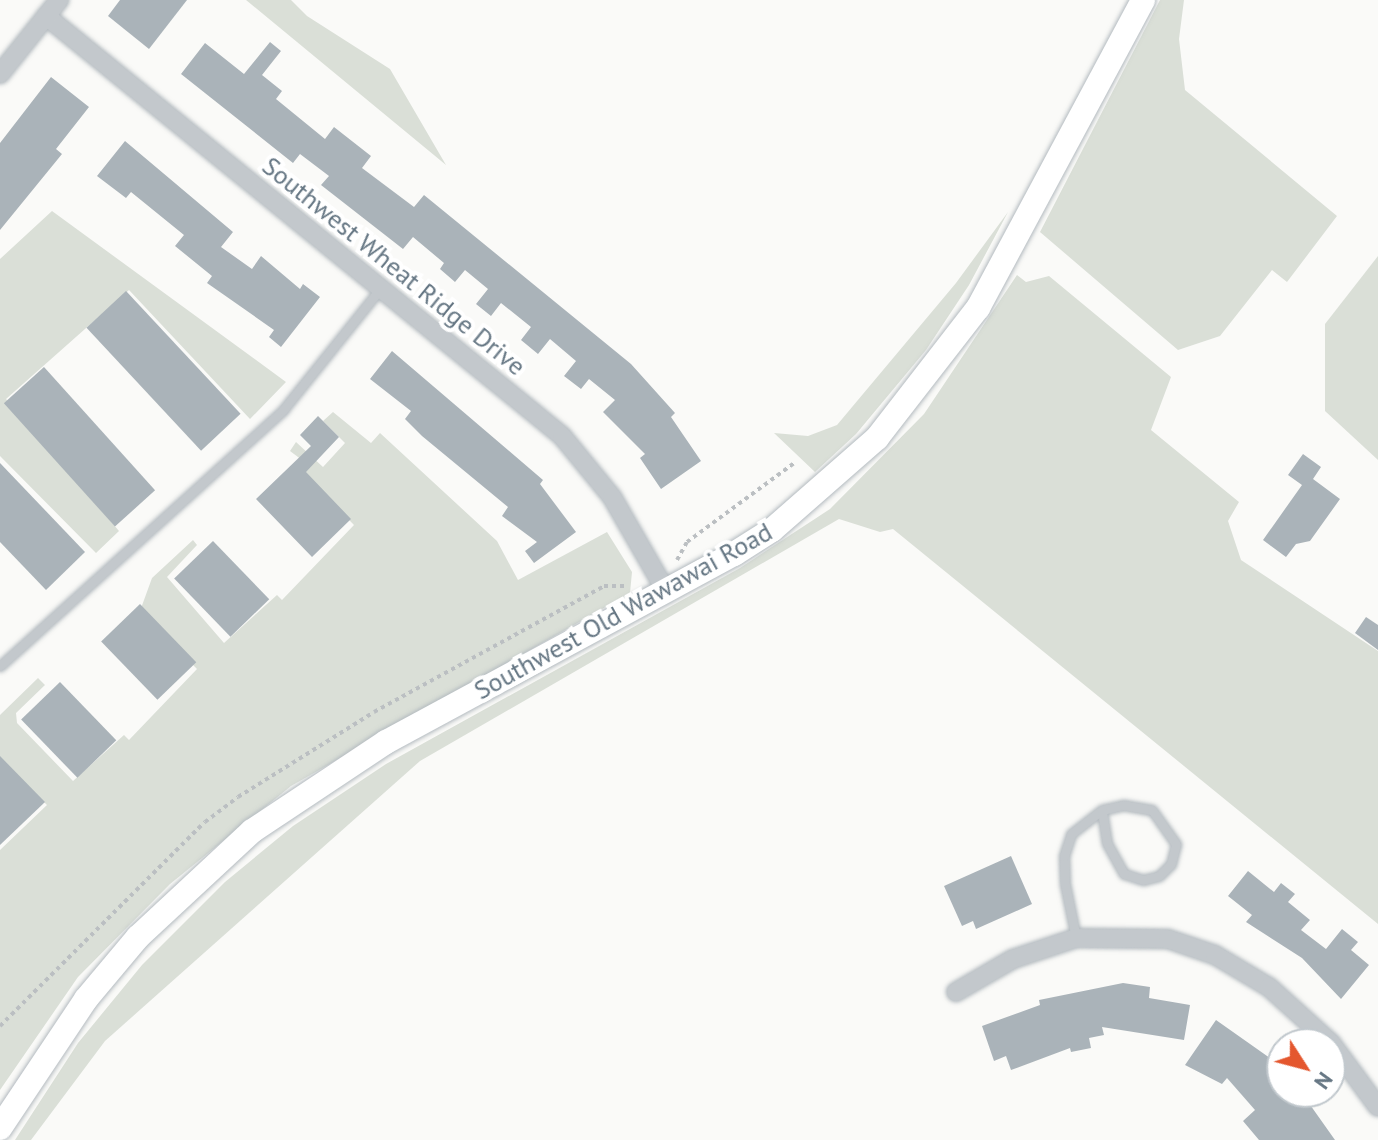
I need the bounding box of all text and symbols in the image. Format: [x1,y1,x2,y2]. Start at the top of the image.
street label: Southwest Wheat Ridge Drive [256,150,532,382]
street label: Southwest Old Wawawai Road [468,516,778,706]
north arrow [1266,1028,1346,1108]
text: N [1308,1067,1339,1095]

